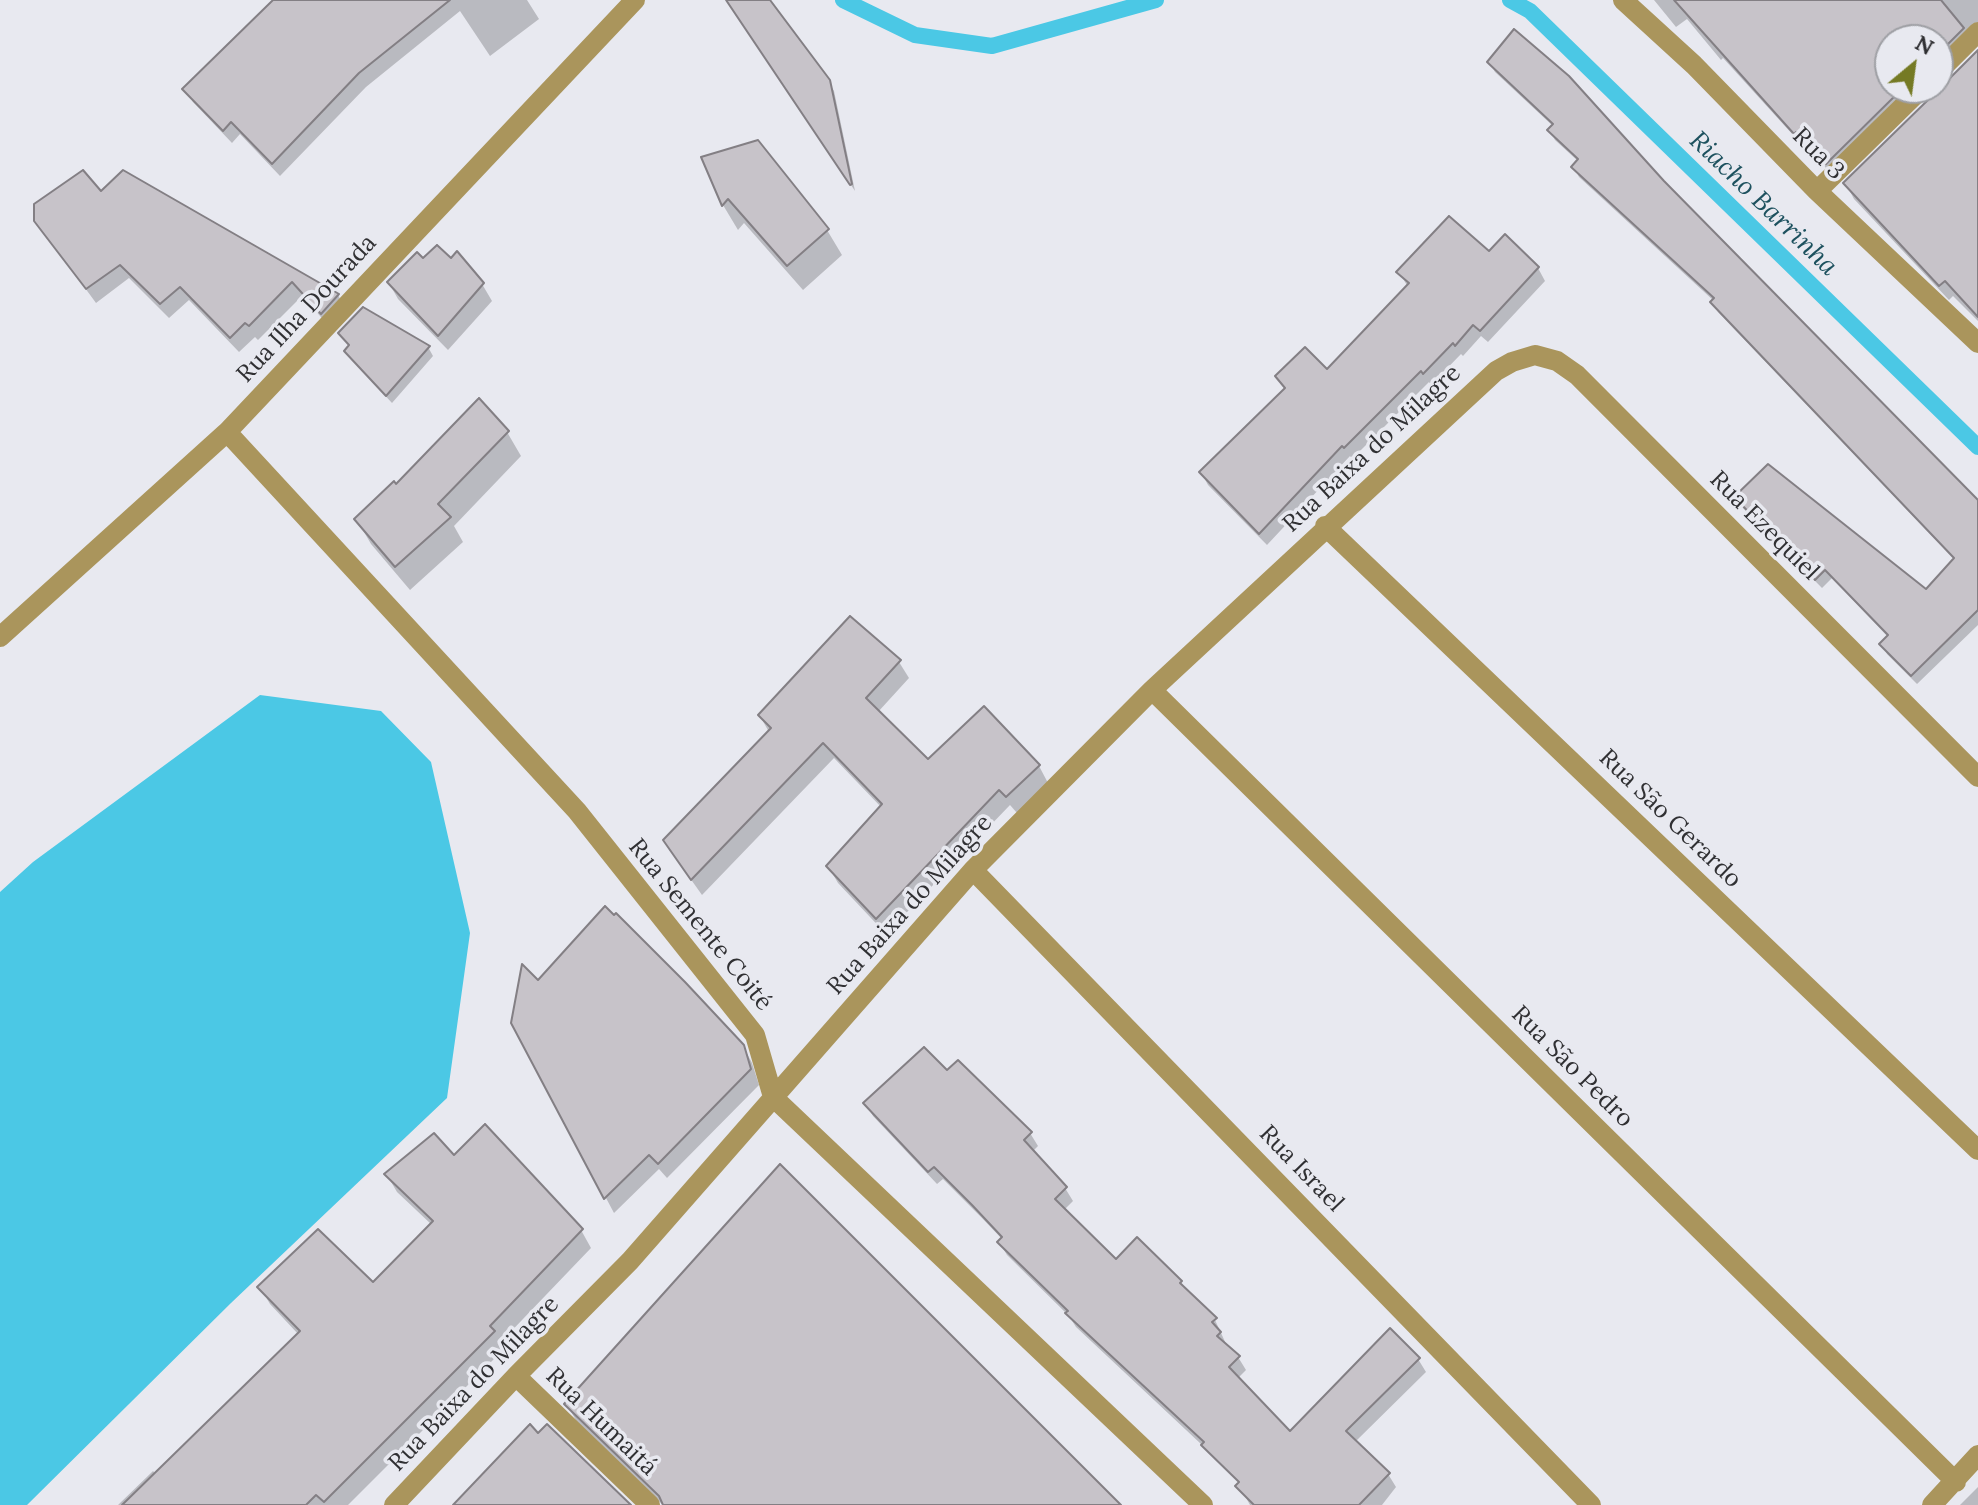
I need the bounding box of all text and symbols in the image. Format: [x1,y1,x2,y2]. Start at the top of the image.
north arrow [1874,24,1954,104]
text: N [1910,28,1939,61]
street label: Rua 3 [1786,122,1850,186]
water label: Riacho Barrinha [1682,125,1844,283]
street label: Rua Ilha Dourada [231,229,383,389]
street label: Rua Baixa do Milagre [1277,359,1467,539]
street label: Rua Ezequiel [1703,465,1825,587]
street label: Rua São Gerardo [1593,744,1747,894]
street label: Rua Baixa do Milagre [822,809,998,1001]
street label: Rua Semente Coité [622,833,778,1017]
street label: Rua São Pedro [1505,1000,1639,1134]
street label: Rua Israel [1253,1120,1349,1218]
street label: Rua Baixa do Milagre [383,1290,565,1478]
street label: Rua Humaitá [539,1362,663,1482]

